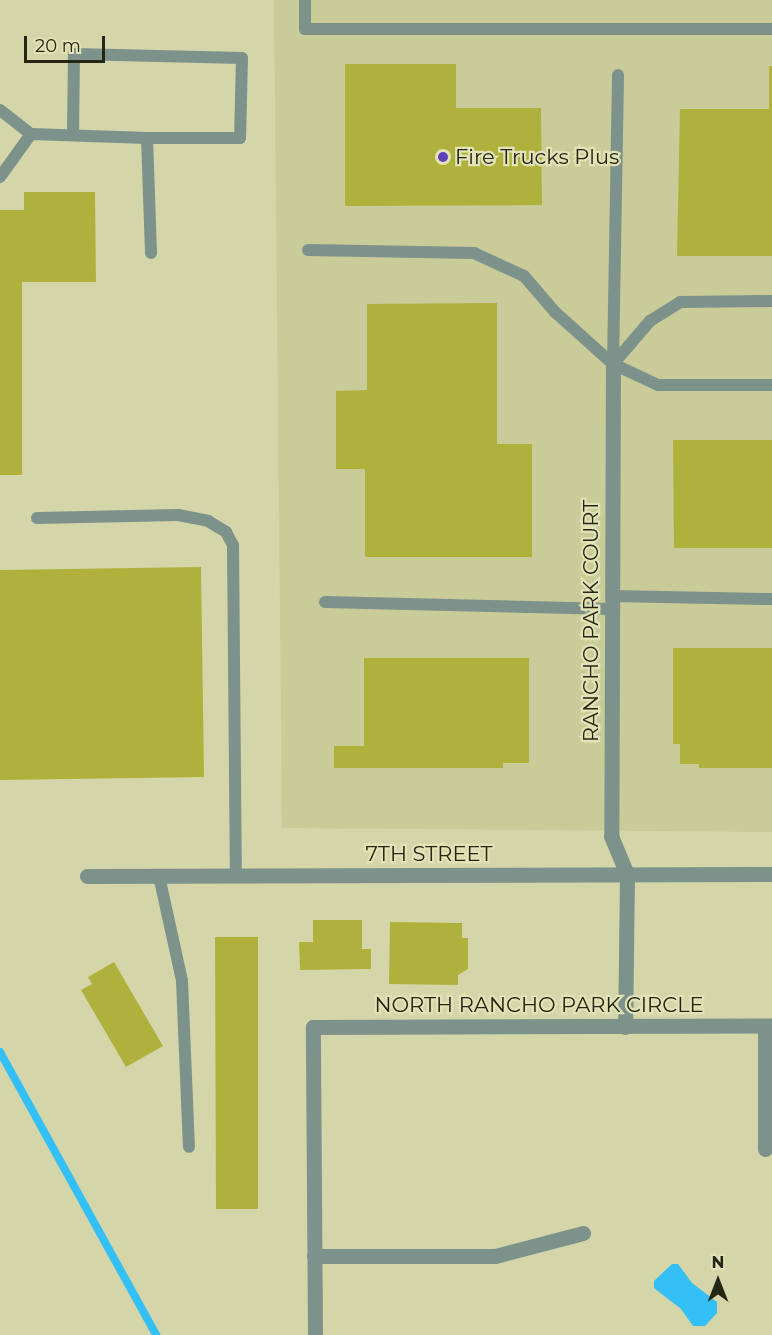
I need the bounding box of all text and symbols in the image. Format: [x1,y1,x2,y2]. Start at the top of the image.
scale bar [27,24,108,62]
text: 20 m [35,35,81,57]
place label: Fire Trucks Plus [455,144,619,170]
marker: Fire Trucks Plus [436,150,450,164]
street label: RANCHO PARK COURT [578,500,604,742]
street label: 7TH STREET [365,841,493,867]
street label: NORTH RANCHO PARK CIRCLE [374,992,704,1018]
north arrow [688,1251,748,1311]
text: N [712,1253,724,1272]

